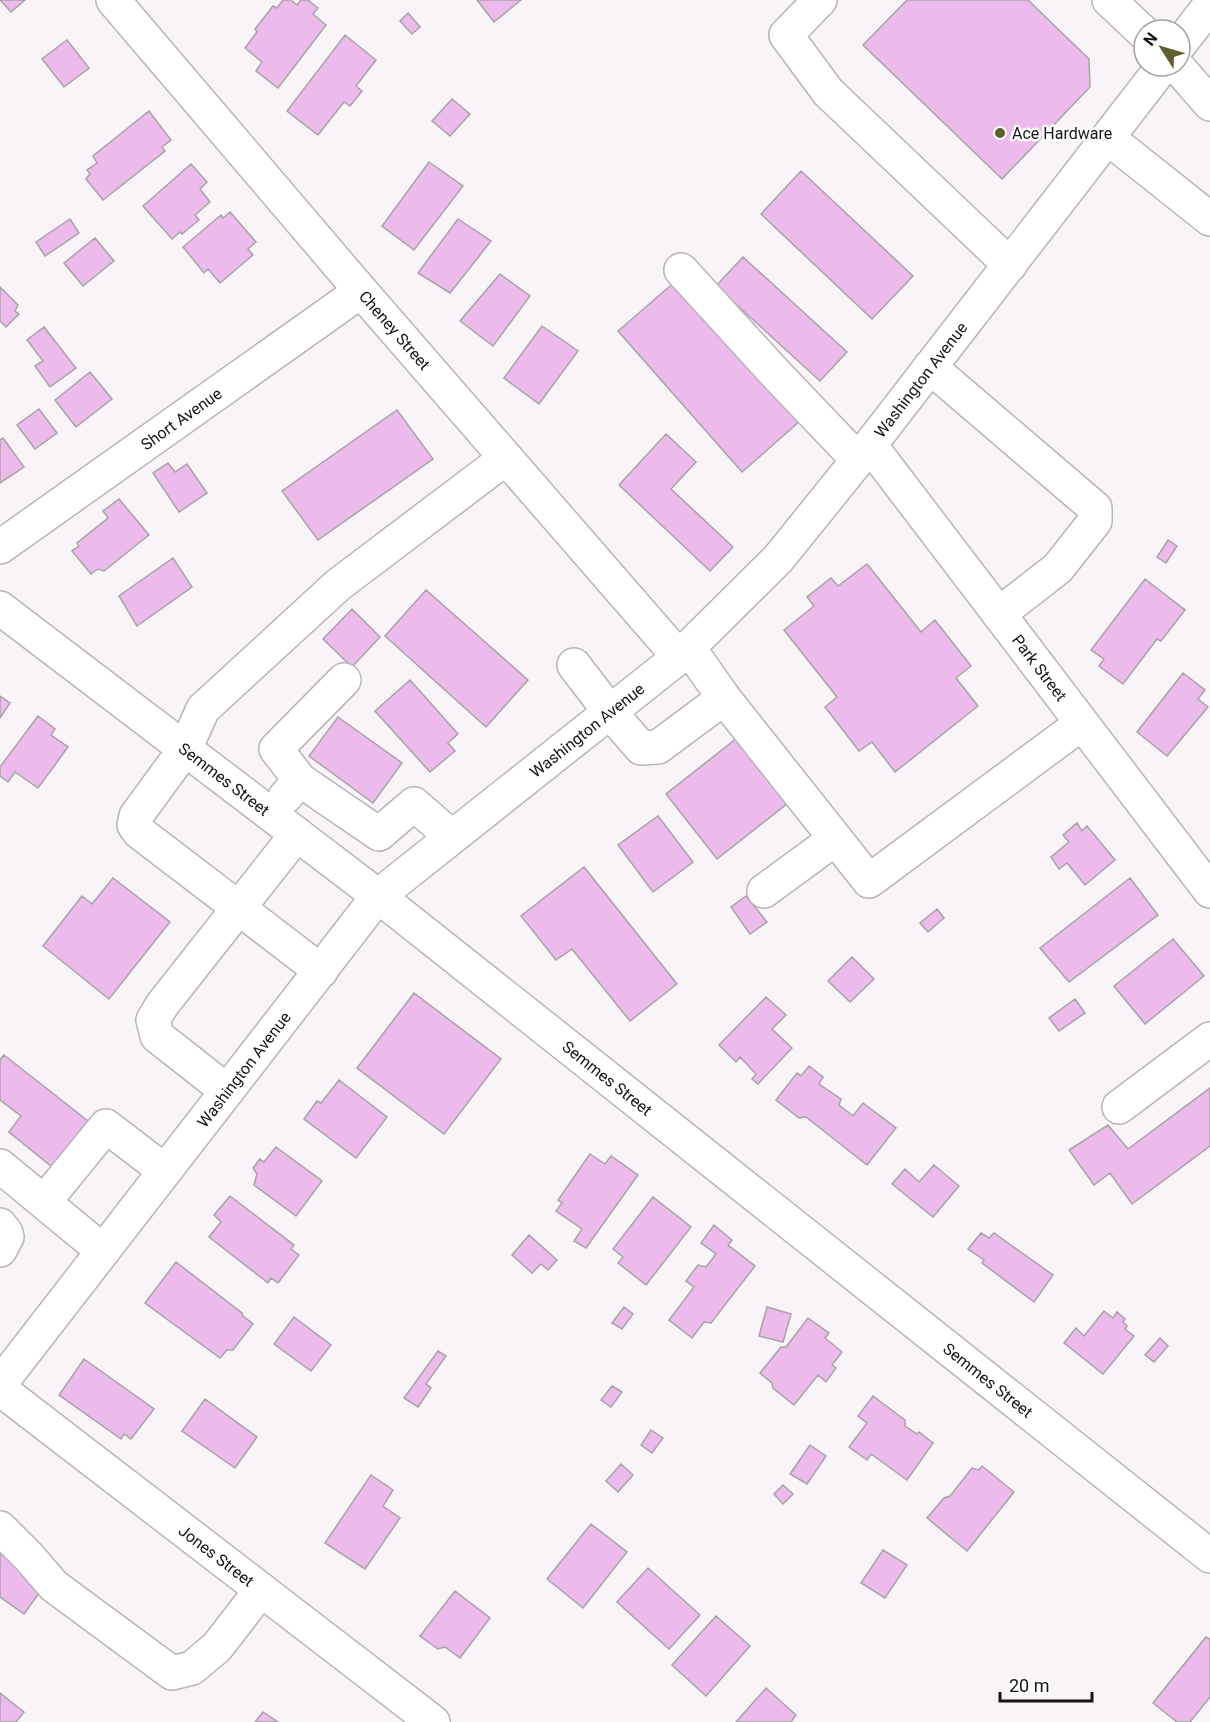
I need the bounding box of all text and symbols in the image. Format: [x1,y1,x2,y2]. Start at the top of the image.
north arrow [1132,18,1192,78]
text: N [1139,29,1161,50]
place label: Ace Hardware [1012,124,1112,143]
marker: Ace Hardware [993,126,1007,140]
street label: Cheney Street [355,287,434,373]
street label: Washington Avenue [870,318,971,441]
street label: Short Avenue [137,383,225,454]
street label: Park Street [1008,631,1071,705]
street label: Washington Avenue [526,679,648,781]
street label: Semmes Street [175,738,273,819]
street label: Washington Avenue [193,1008,294,1131]
street label: Semmes Street [559,1037,656,1119]
street label: Semmes Street [940,1339,1037,1421]
street label: Jones Street [175,1521,258,1590]
scale bar [1000,1665,1092,1703]
text: 20 m [1009,1675,1049,1696]

